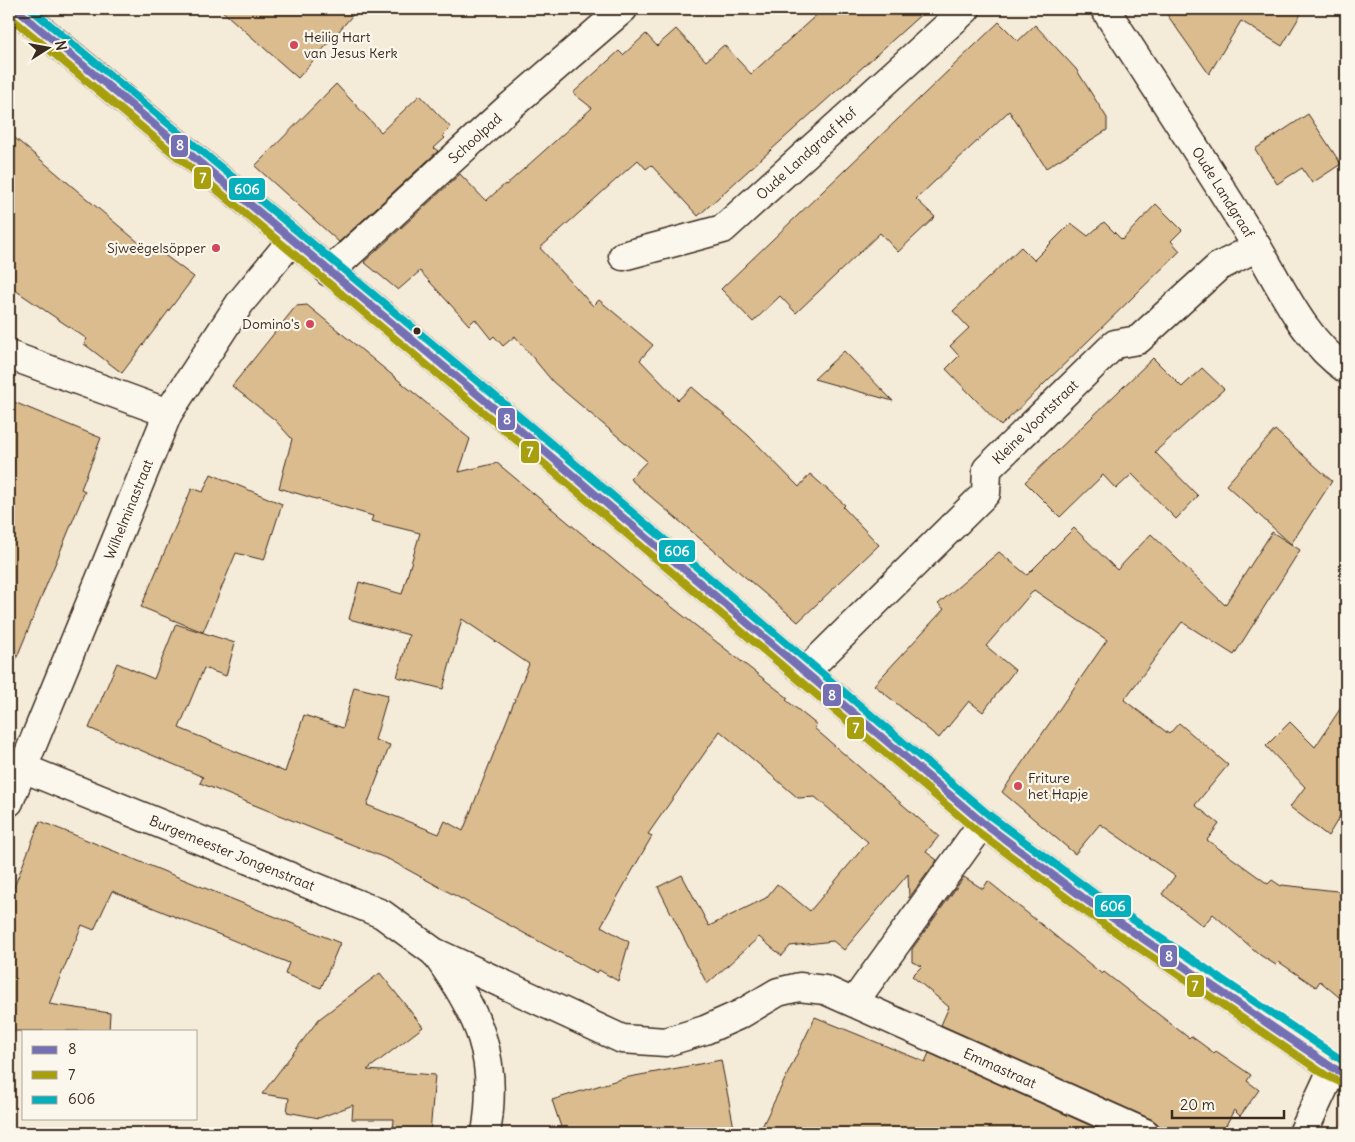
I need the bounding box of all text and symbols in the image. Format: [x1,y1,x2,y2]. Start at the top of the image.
north arrow [22,22,72,72]
place label: Heilig Hart van Jesus Kerk [304,28,398,62]
text: N [51,39,71,52]
marker: Heilig Hart van Jesus Kerk [288,39,300,51]
street label: Oude Landgraaf Hof [752,103,861,204]
street label: Schoolpad [445,109,506,167]
line badge: 8 [170,134,189,158]
text: 8 [176,136,184,154]
street label: Oude Landgraaf [1188,143,1258,241]
line badge: 7 [193,166,212,190]
text: 7 [200,169,207,187]
line badge: 606 [228,177,266,201]
text: 606 [234,180,260,198]
place label: Sjweëgelsöpper [107,239,206,257]
marker: Sjweëgelsöpper [210,242,222,254]
place label: Domino's [242,315,300,333]
marker: Domino's [304,318,316,330]
unlabelled marker [412,326,422,336]
street label: Kleine Voortstraat [988,376,1082,468]
line badge: 8 [497,407,516,431]
text: 8 [503,410,511,428]
line badge: 7 [520,440,540,464]
text: 7 [527,443,534,461]
street label: Wilhelminastraat [100,456,157,562]
line badge: 606 [658,539,696,563]
text: 606 [664,542,690,560]
line badge: 8 [822,683,842,707]
text: 8 [828,686,836,704]
line badge: 7 [846,716,865,740]
text: 7 [853,719,860,737]
place label: Friture het Hapje [1028,769,1088,803]
marker: Friture het Hapje [1012,780,1024,792]
street label: Burgemeester Jongenstraat [147,811,318,895]
line badge: 606 [1094,894,1132,918]
text: 606 [1100,897,1126,915]
line badge: 8 [1159,944,1178,968]
text: 8 [1165,947,1173,965]
line badge: 7 [1186,974,1205,998]
text: 7 [1192,977,1199,995]
legend [22,1030,198,1120]
text: 8 [68,1039,77,1058]
street label: Emmastraat [961,1044,1039,1092]
text: 7 [68,1065,75,1084]
scale bar [1172,1087,1285,1119]
text: 606 [68,1089,95,1108]
text: 20 m [1180,1095,1215,1114]

